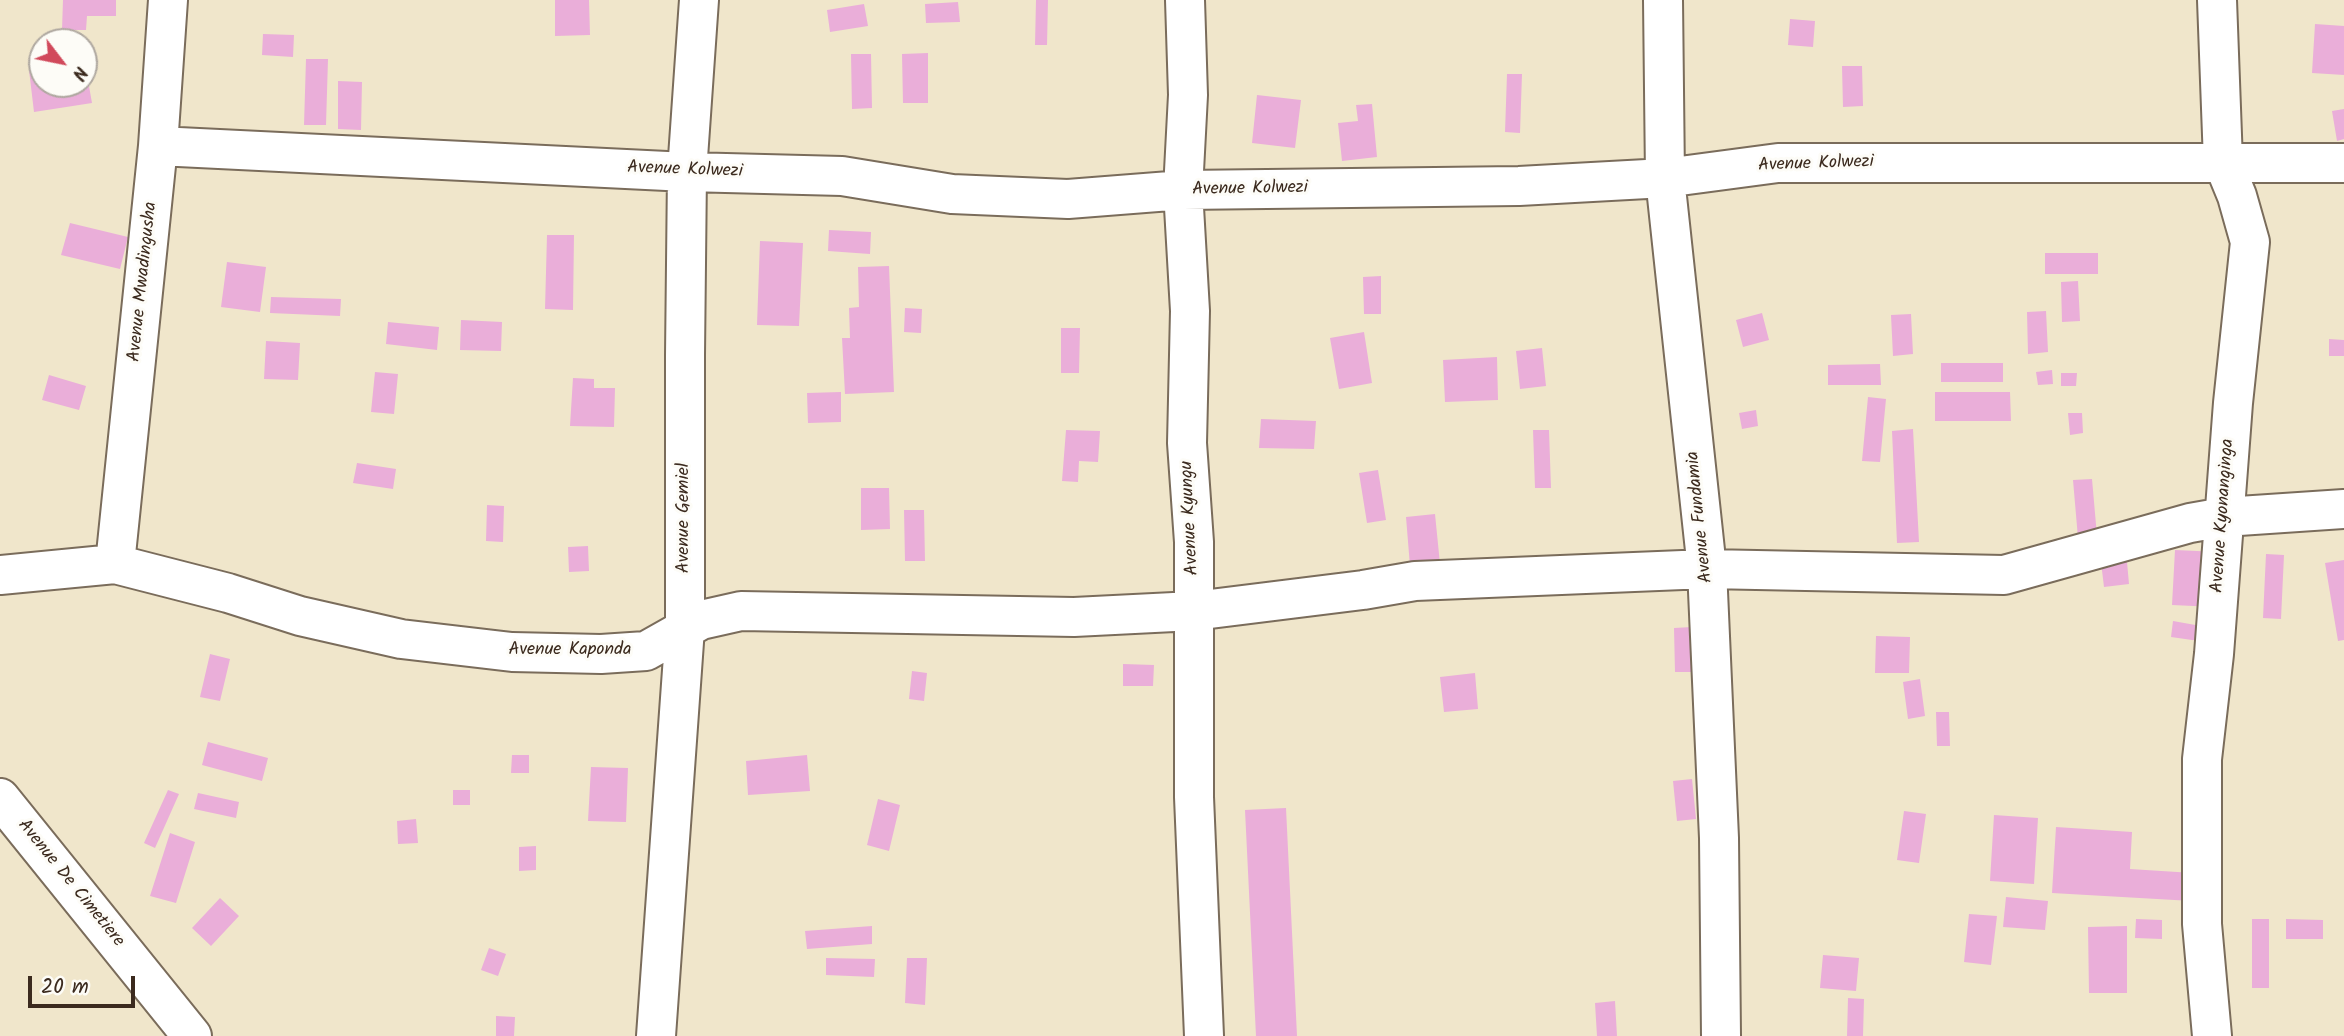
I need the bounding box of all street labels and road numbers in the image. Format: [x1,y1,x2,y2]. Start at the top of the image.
street label: Avenue Kolwezi [1758,152,1874,178]
street label: Avenue Kolwezi [627,158,743,184]
street label: Avenue Kolwezi [1192,178,1308,202]
street label: Avenue Mwadingusha [125,201,163,363]
street label: Avenue Kyonanginga [2208,438,2240,594]
street label: Avenue Fundamia [1683,450,1719,584]
street label: Avenue Kyungu [1177,460,1205,576]
street label: Avenue Gemiel [674,463,696,573]
street label: Avenue Kaponda [508,640,632,662]
street label: Avenue De Cimetiere [12,816,128,952]

